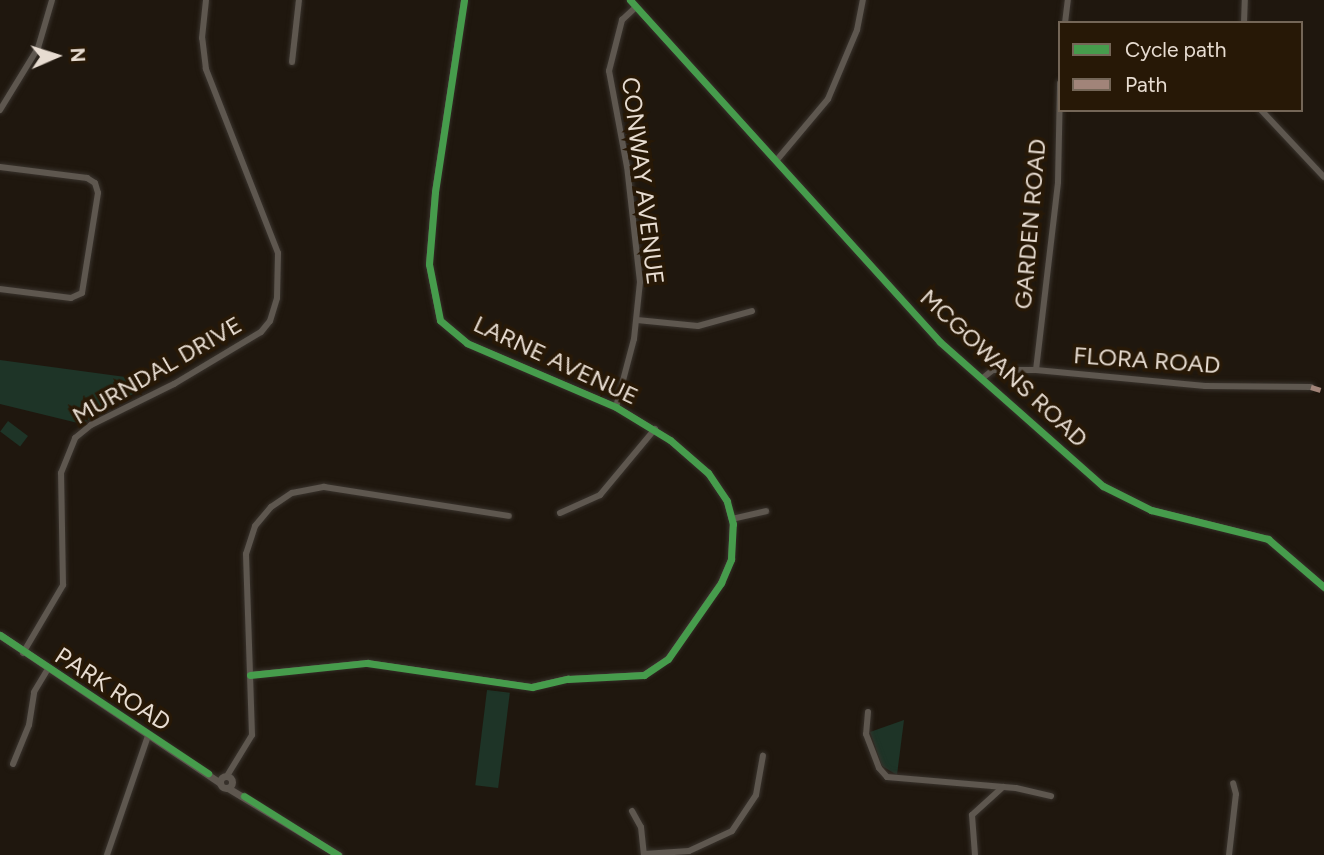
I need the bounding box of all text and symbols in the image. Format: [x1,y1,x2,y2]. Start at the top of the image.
north arrow [21,21,91,91]
legend [1058,21,1303,112]
text: Cycle path [1125,37,1226,62]
text: N [66,47,89,63]
text: Path [1125,72,1167,97]
street label: CONWAY AVENUE [616,76,670,286]
street label: GARDEN ROAD [1008,138,1052,310]
street label: MCGOWANS ROAD [914,283,1094,453]
street label: LARNE AVENUE [469,309,643,411]
street label: MURNDAL DRIVE [67,310,247,430]
street label: FLORA ROAD [1073,340,1221,380]
street label: PARK ROAD [50,641,176,737]

